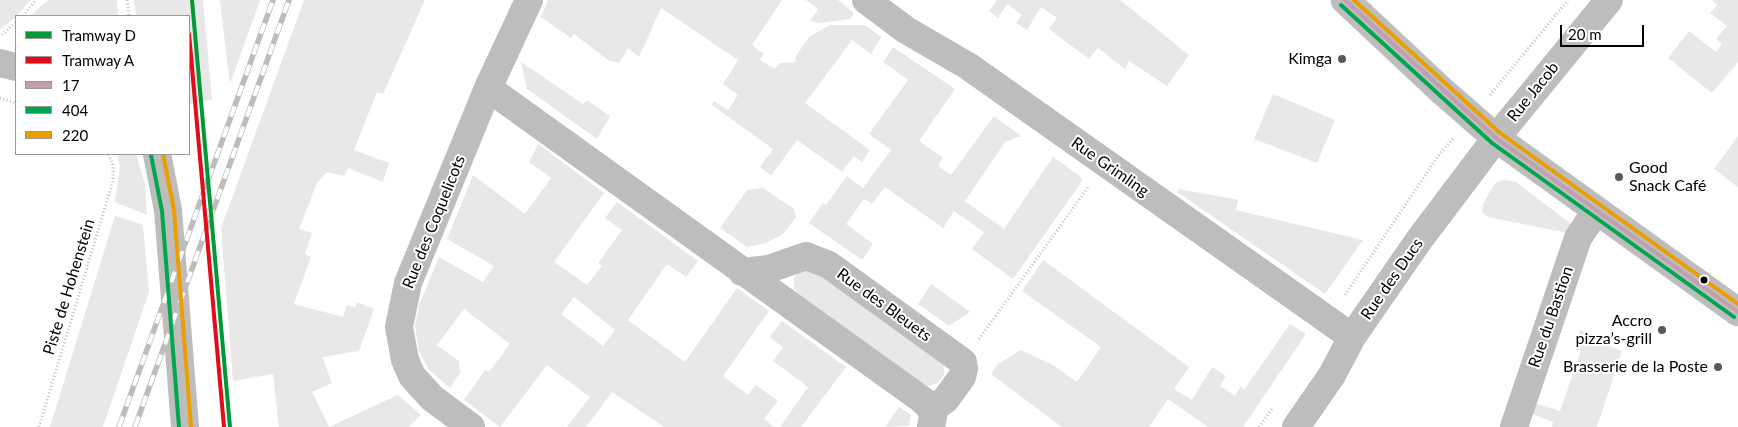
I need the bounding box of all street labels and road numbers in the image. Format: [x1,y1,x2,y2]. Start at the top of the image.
street label: Rue Jacob [1503,58,1563,126]
street label: Rue Grimling [1067,133,1153,201]
street label: Rue des Coquelicots [398,152,470,292]
street label: Piste de Hohenstein [39,217,99,357]
street label: Rue des Ducs [1357,235,1427,323]
street label: Rue des Bleuets [833,264,935,346]
street label: Rue du Bastion [1525,264,1577,370]

